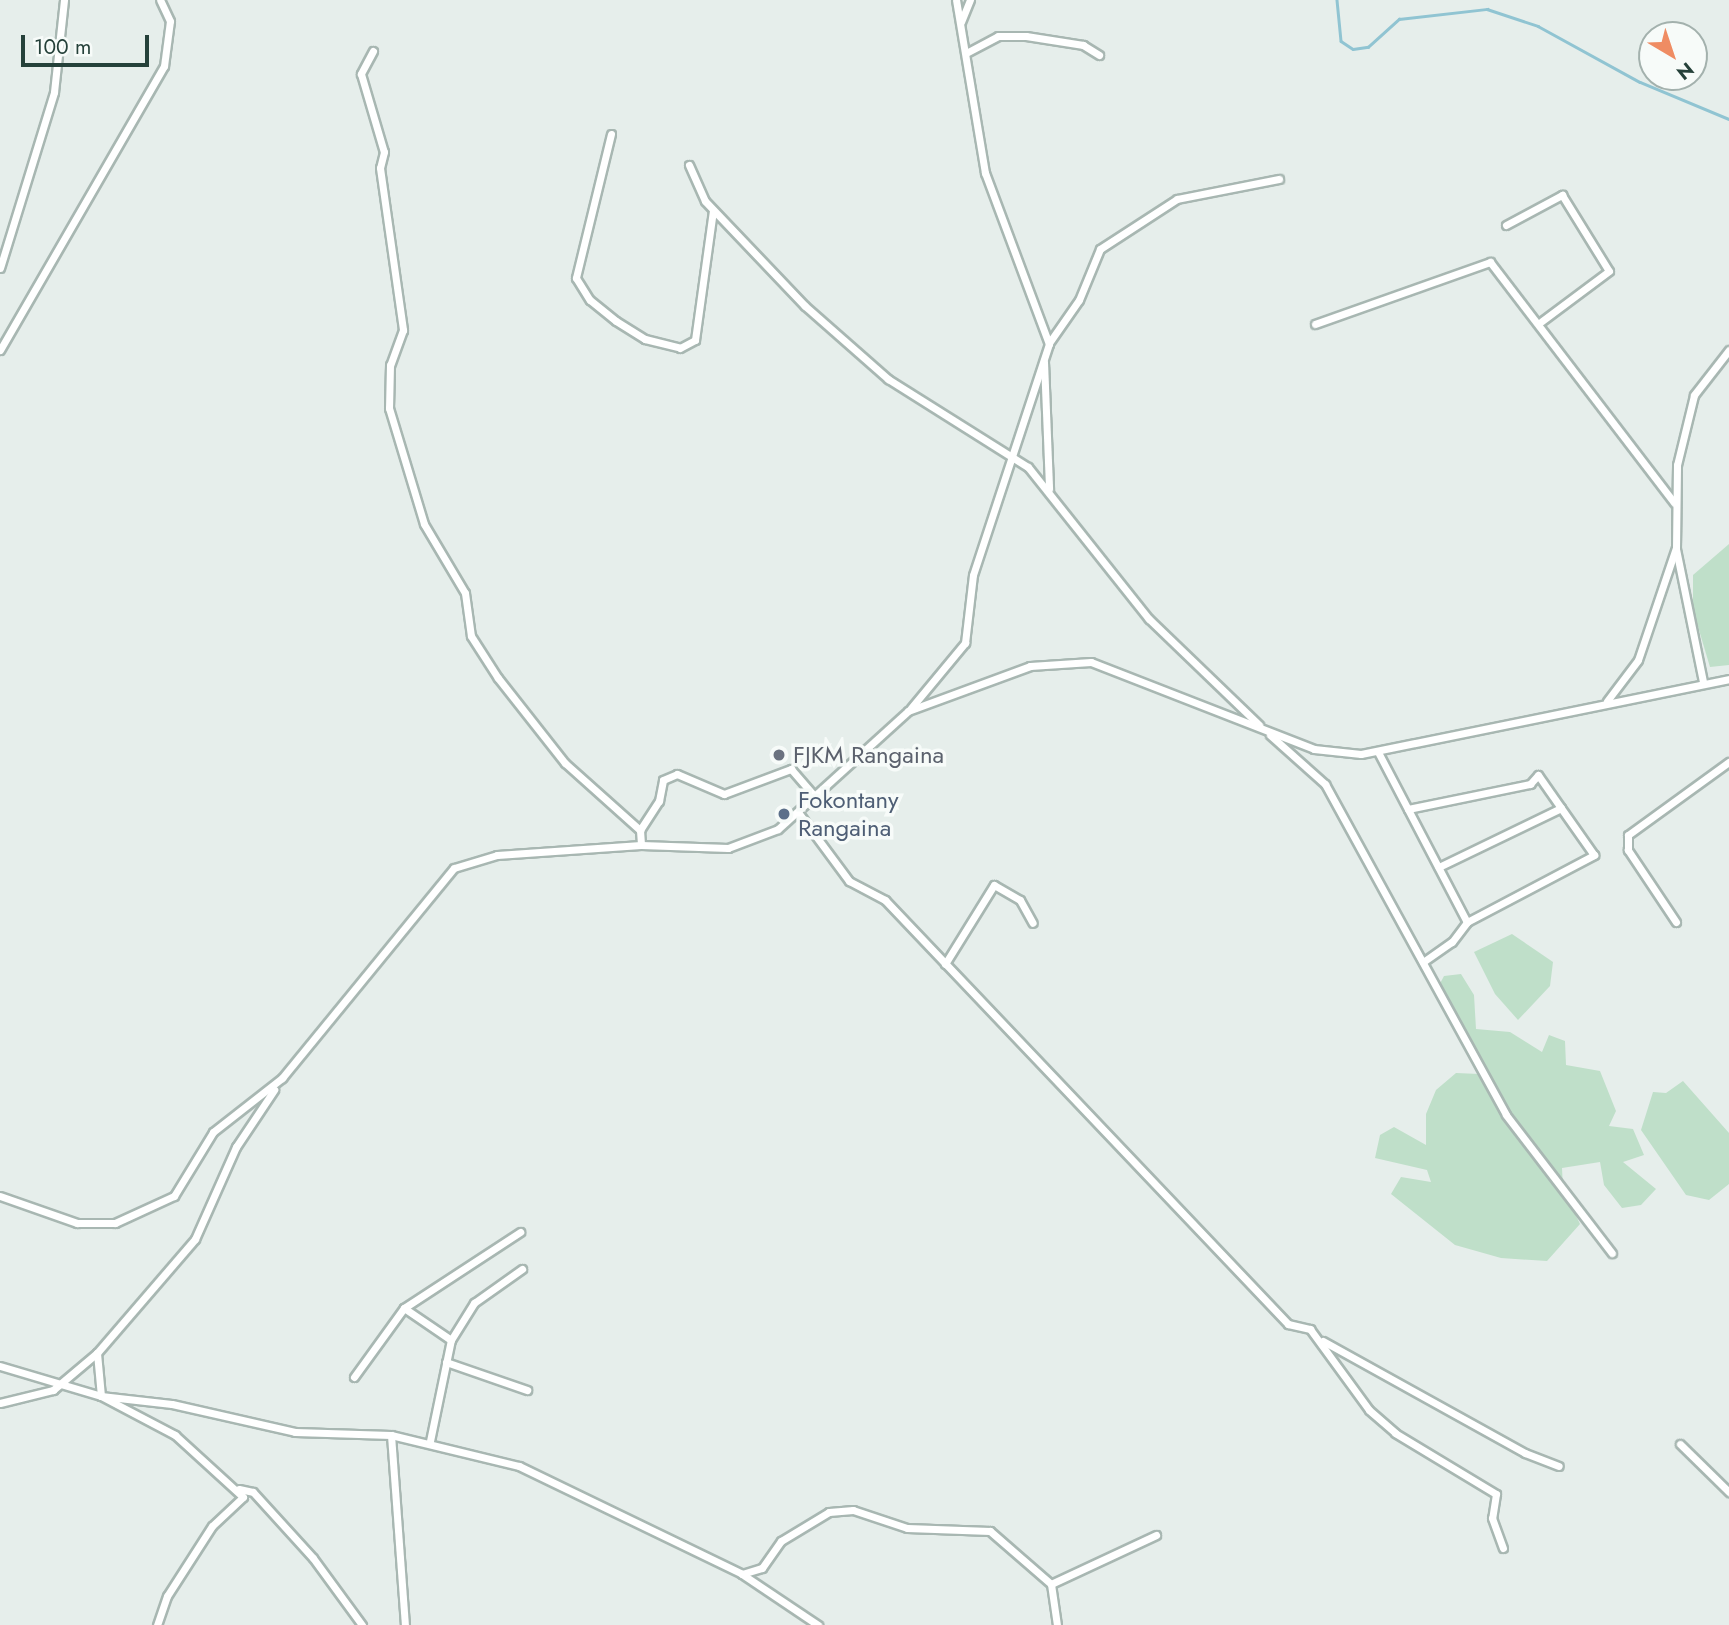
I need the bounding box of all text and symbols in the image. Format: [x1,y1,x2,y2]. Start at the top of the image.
scale bar [24,21,152,65]
north arrow [1638,21,1708,91]
text: 100 m [34,32,91,62]
text: N [1671,56,1700,86]
place label: FJKM Rangaina [793,741,944,769]
marker: FJKM Rangaina [771,747,787,763]
place label: Fokontany Rangaina [798,786,899,842]
marker: Fokontany Rangaina [776,806,792,822]

